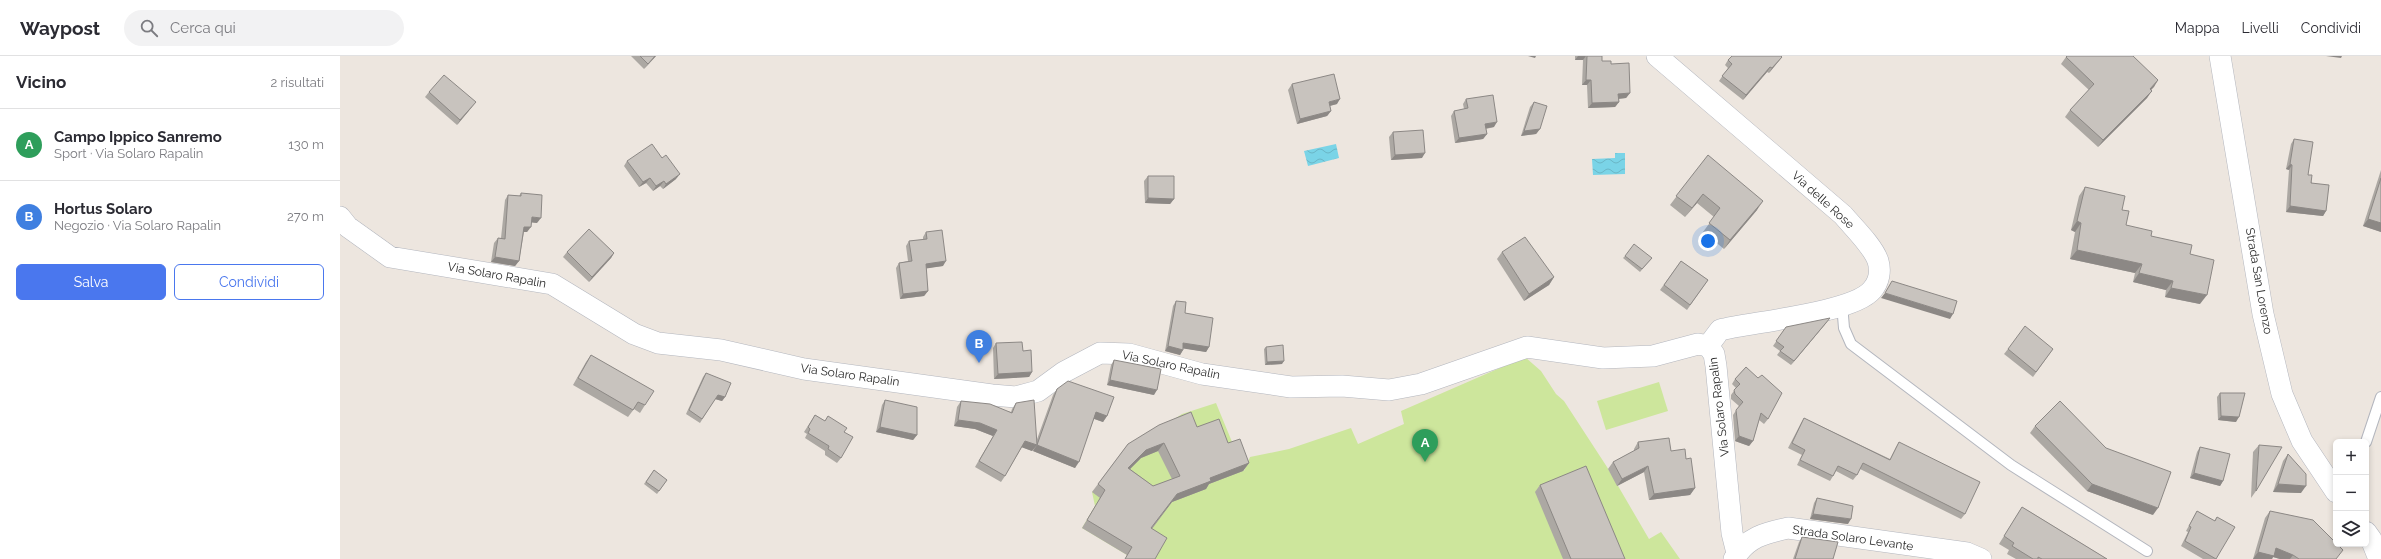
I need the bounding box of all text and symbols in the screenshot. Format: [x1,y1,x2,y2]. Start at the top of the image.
search box [124,10,404,46]
text: Waypost [20,17,100,39]
icon: search [138,17,160,39]
text: Cerca qui [170,19,236,37]
text: Mappa [2175,20,2220,36]
text: Livelli [2242,20,2279,36]
text: Condividi [2301,20,2361,36]
text: Vicino [16,72,66,92]
text: 2 risultati [270,75,324,90]
text: Campo Ippico Sanremo [54,128,222,146]
text: A [25,137,33,152]
text: 130 m [288,137,324,152]
text: Sport · Via Solaro Rapalin [54,146,203,161]
street label: Via delle Rose [1789,168,1857,232]
text: Hortus Solaro [54,200,152,218]
text: B [25,209,33,224]
text: 270 m [287,209,324,224]
text: Negozio · Via Solaro Rapalin [54,218,221,233]
street label: Strada San Lorenzo [2243,227,2275,335]
your location [1698,231,1718,251]
street label: Via Solaro Rapalin [447,259,547,291]
button: Salva [16,264,166,300]
button: Condividi [174,264,324,300]
pin: B [966,330,992,363]
street label: Via Solaro Rapalin [1121,348,1221,382]
street label: Via Solaro Rapalin [1706,357,1732,457]
street label: Via Solaro Rapalin [800,361,900,389]
pin: A [1412,429,1438,462]
map controls [2333,439,2369,547]
button: + [2333,439,2369,475]
button: − [2333,475,2369,511]
button: layers [2333,511,2369,547]
street label: Strada Solaro Levante [1792,523,1914,553]

